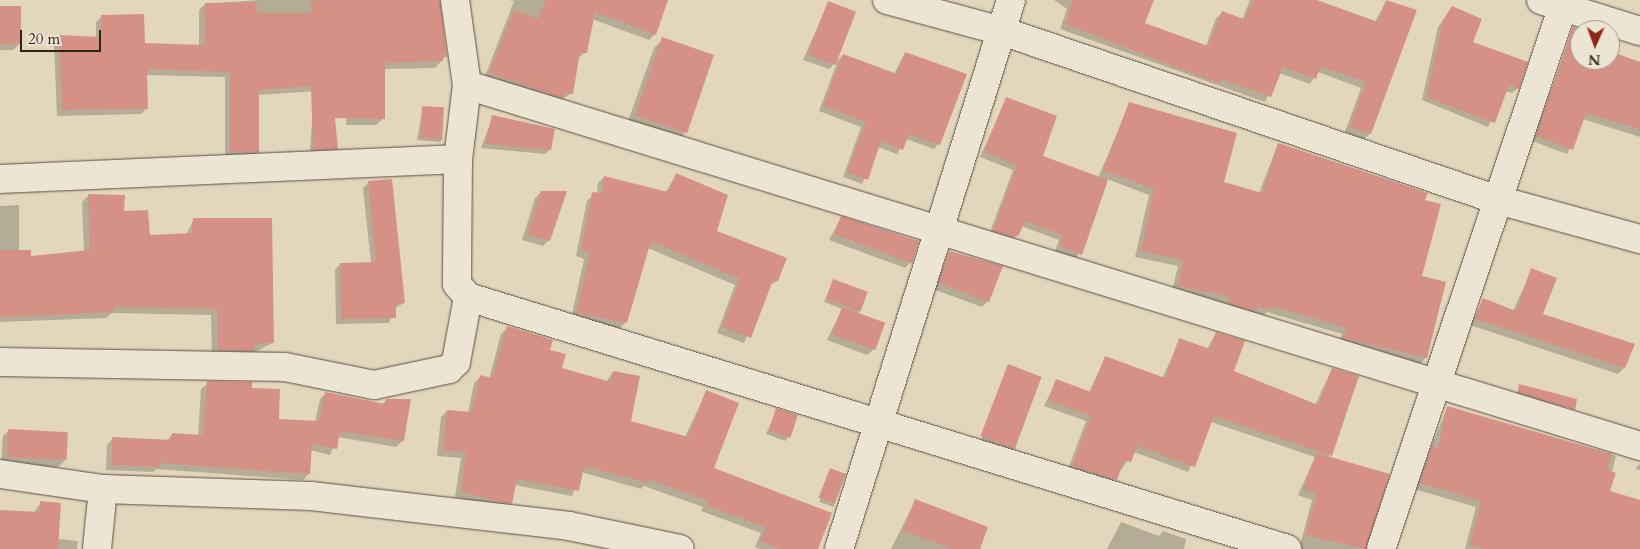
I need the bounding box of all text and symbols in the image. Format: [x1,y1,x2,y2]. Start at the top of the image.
scale bar [22,20,104,52]
north arrow [1570,20,1620,70]
text: 20 m [28,29,60,49]
text: N [1588,50,1601,69]

